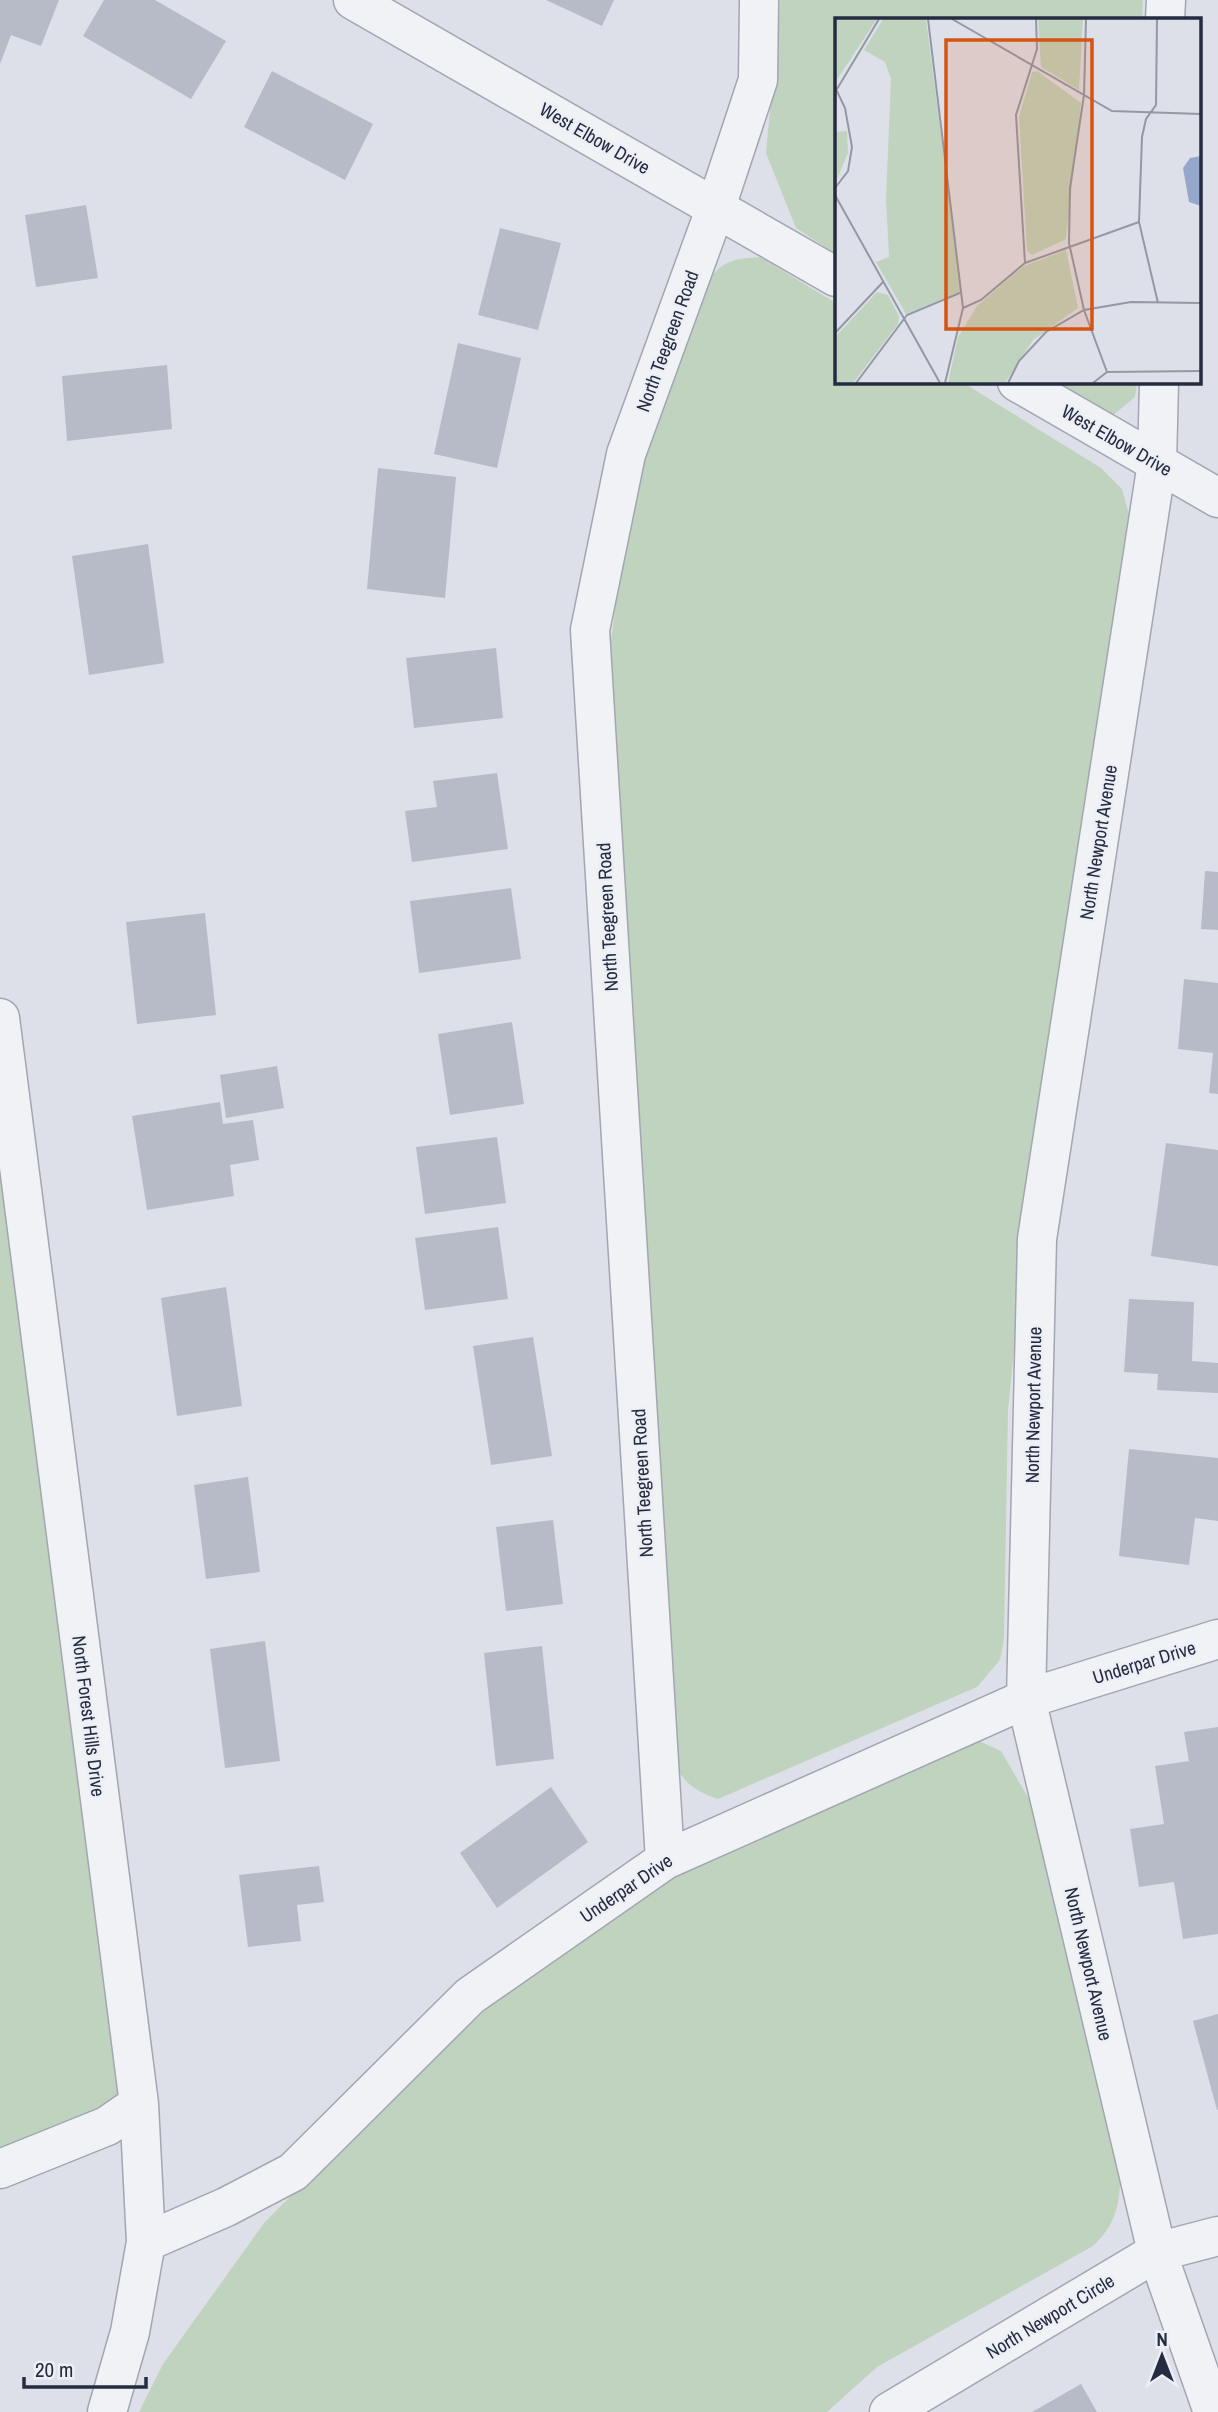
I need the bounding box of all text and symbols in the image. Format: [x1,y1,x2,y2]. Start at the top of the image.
inset map [835,18,1200,383]
street label: West Elbow Drive [535,96,655,180]
street label: North Teegreen Road [629,267,705,415]
street label: West Elbow Drive [1057,398,1177,482]
street label: North Newport Avenue [1073,763,1123,921]
street label: North Teegreen Road [590,842,624,992]
street label: North Newport Avenue [1019,1327,1047,1483]
street label: North Teegreen Road [625,1408,659,1558]
street label: North Forest Hills Drive [66,1634,112,1798]
street label: Underpar Drive [1089,1634,1199,1690]
street label: Underpar Drive [575,1847,677,1929]
street label: North Newport Avenue [1059,1885,1119,2043]
street label: North Newport Circle [981,2267,1119,2365]
north arrow [1127,2321,1197,2391]
text: N [1156,2326,1168,2352]
scale bar [24,2346,147,2390]
text: 20 m [35,2355,73,2384]

